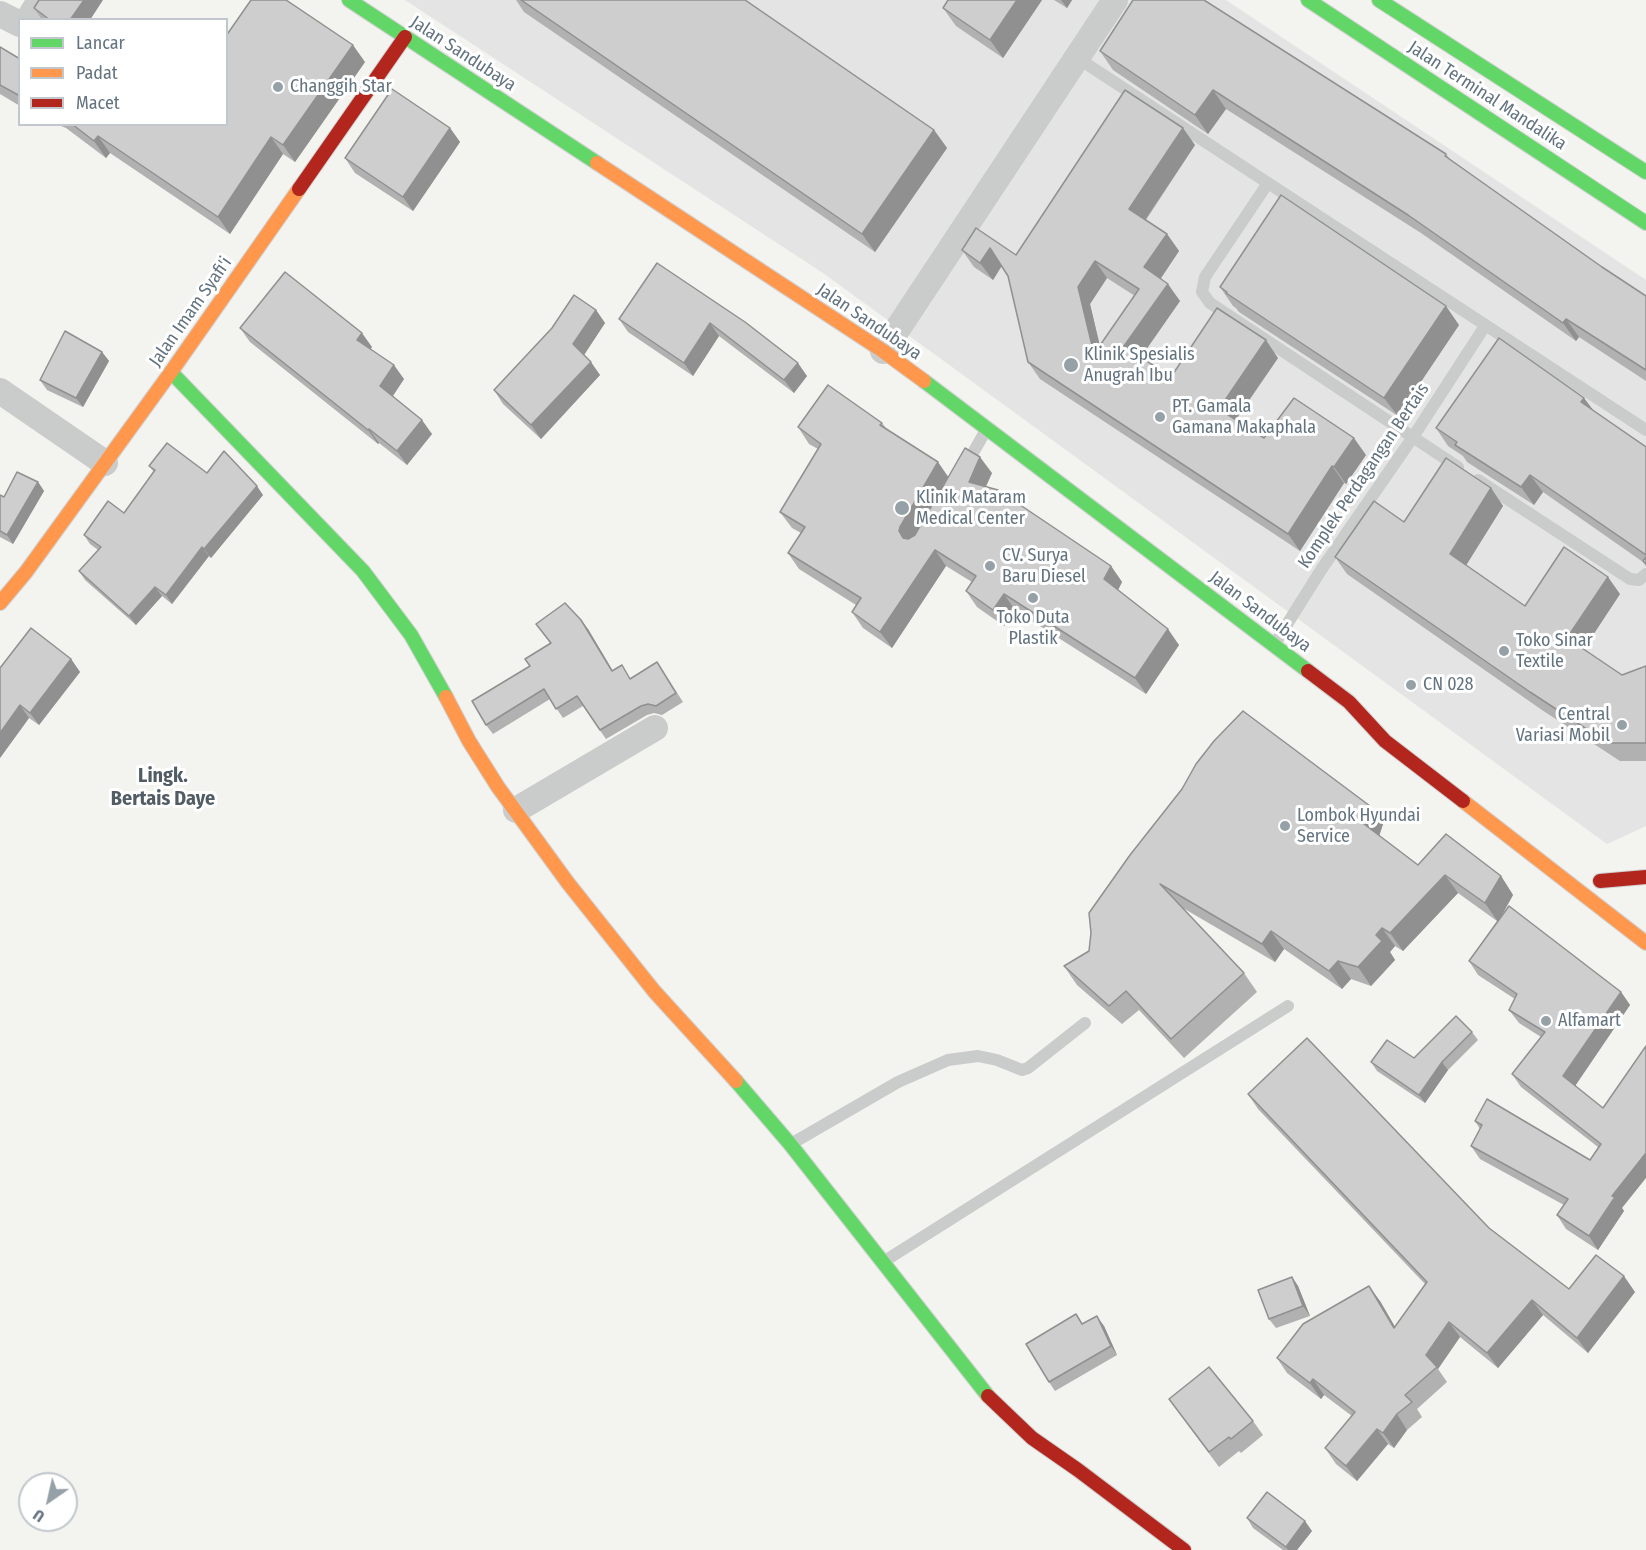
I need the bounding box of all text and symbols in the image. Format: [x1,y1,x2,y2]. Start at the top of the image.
street label: Jalan Sandubaya [406,12,520,96]
legend [18,18,228,126]
text: Lancar [76,32,125,54]
street label: Jalan Terminal Mandalika [1404,37,1570,155]
text: Padat [76,62,118,84]
place label: Changgih Star [290,76,392,98]
marker: Changgih Star [271,80,285,94]
text: Macet [76,92,120,114]
street label: Jalan Imam Syafi'i [145,253,237,371]
street label: Jalan Sandubaya [813,279,925,365]
place label: Klinik Spesialis Anugrah Ibu [1084,344,1195,386]
marker: Klinik Spesialis Anugrah Ibu [1062,356,1080,374]
street label: Komplek Perdagangan Bertais [1294,379,1434,573]
place label: PT. Gamala Gamana Makaphala [1172,396,1316,438]
marker: PT. Gamala Gamana Makaphala [1153,410,1167,424]
place label: Klinik Mataram Medical Center [916,487,1026,530]
marker: Klinik Mataram Medical Center [893,499,911,517]
place label: CV. Surya Baru Diesel [1002,545,1086,588]
marker: CV. Surya Baru Diesel [983,559,997,573]
street label: Jalan Sandubaya [1205,567,1315,657]
marker: Toko Duta Plastik [1026,591,1040,605]
place label: Toko Duta Plastik [996,607,1070,650]
place label: Toko Sinar Textile [1516,630,1593,672]
marker: Toko Sinar Textile [1497,644,1511,658]
place label: CN 028 [1423,674,1473,696]
marker: CN 028 [1404,678,1418,692]
place label: Central Variasi Mobil [1516,704,1610,746]
marker: Central Variasi Mobil [1615,718,1629,732]
district label: Lingk. Bertais Daye [111,764,215,811]
place label: Lombok Hyundai Service [1297,805,1420,848]
marker: Lombok Hyundai Service [1278,819,1292,833]
place label: Alfamart [1558,1010,1621,1032]
marker: Alfamart [1539,1014,1553,1028]
north arrow [18,1472,78,1532]
text: U [30,1505,48,1526]

